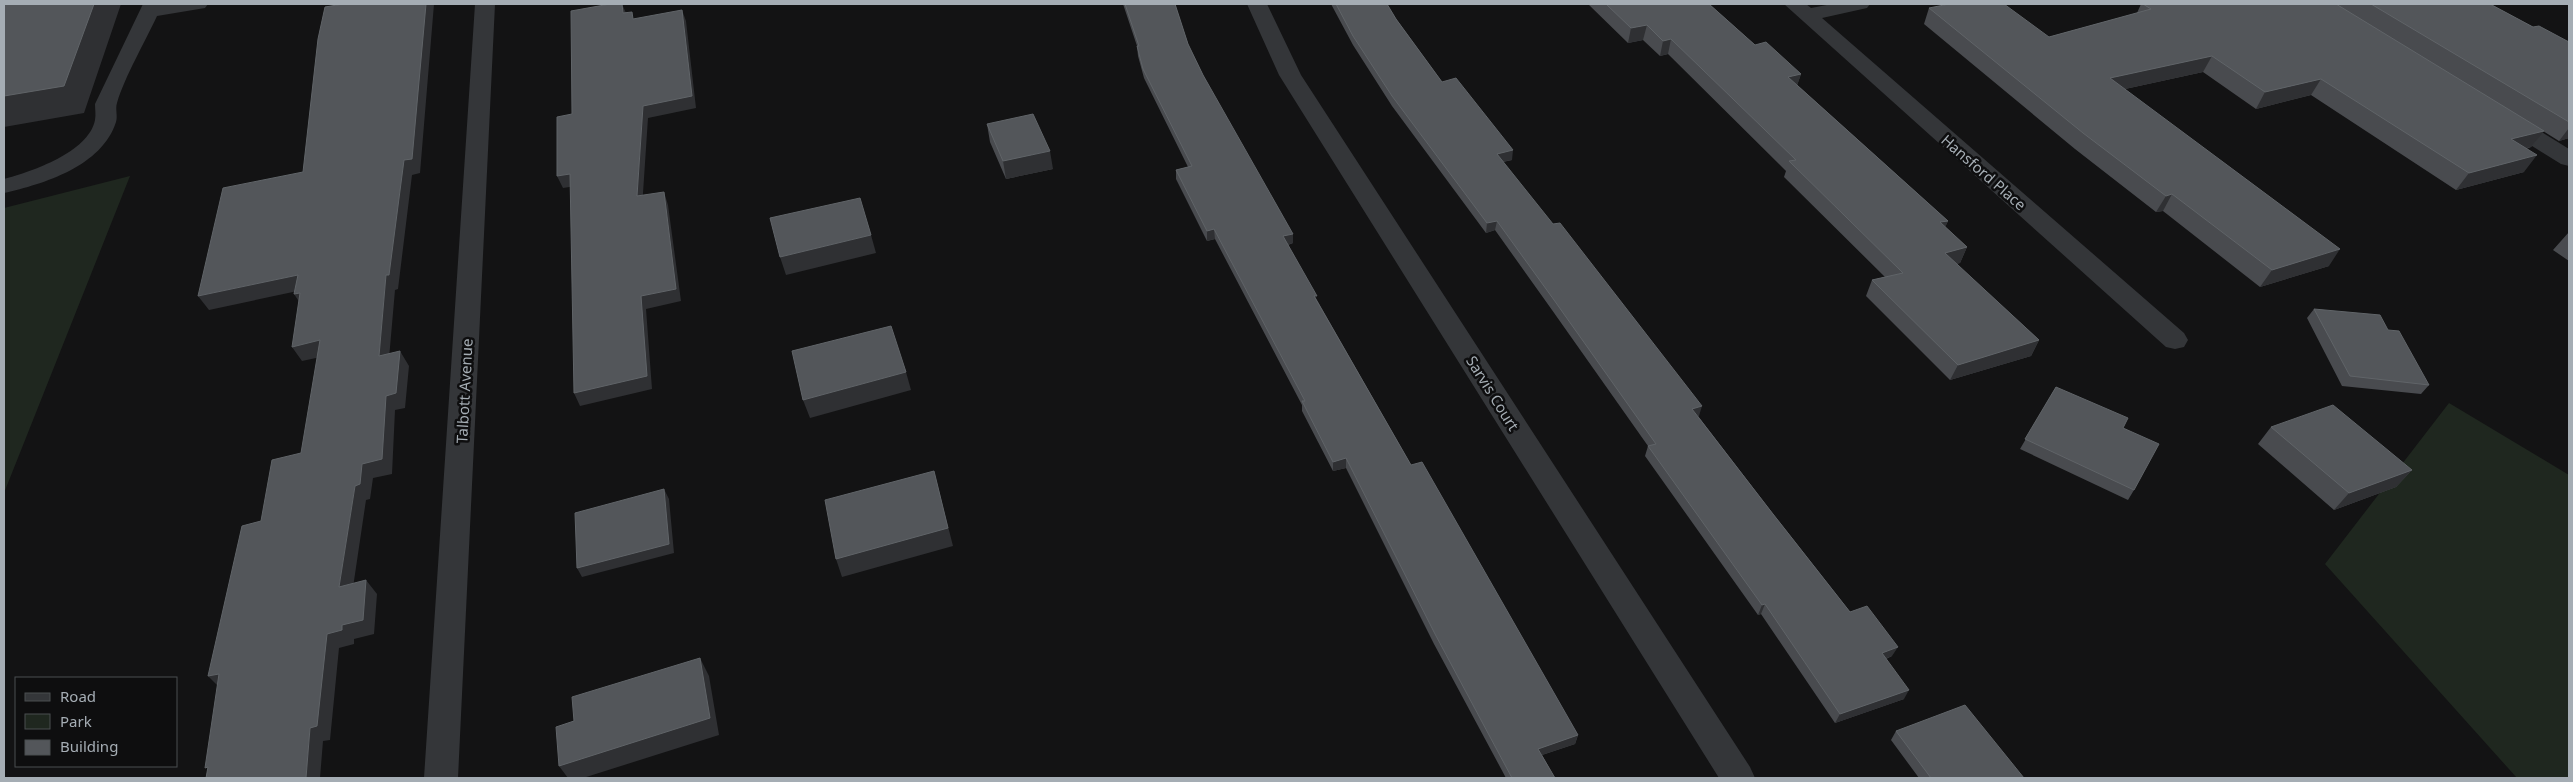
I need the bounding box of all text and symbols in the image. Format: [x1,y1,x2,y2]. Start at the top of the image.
street label: Hansford Place [1937,130,2031,214]
street label: Talbott Avenue [451,338,477,444]
street label: Sarvis Court [1462,352,1524,435]
legend [15,677,178,767]
text: Road [60,686,96,706]
text: Park [60,711,92,731]
text: Building [60,736,118,756]

